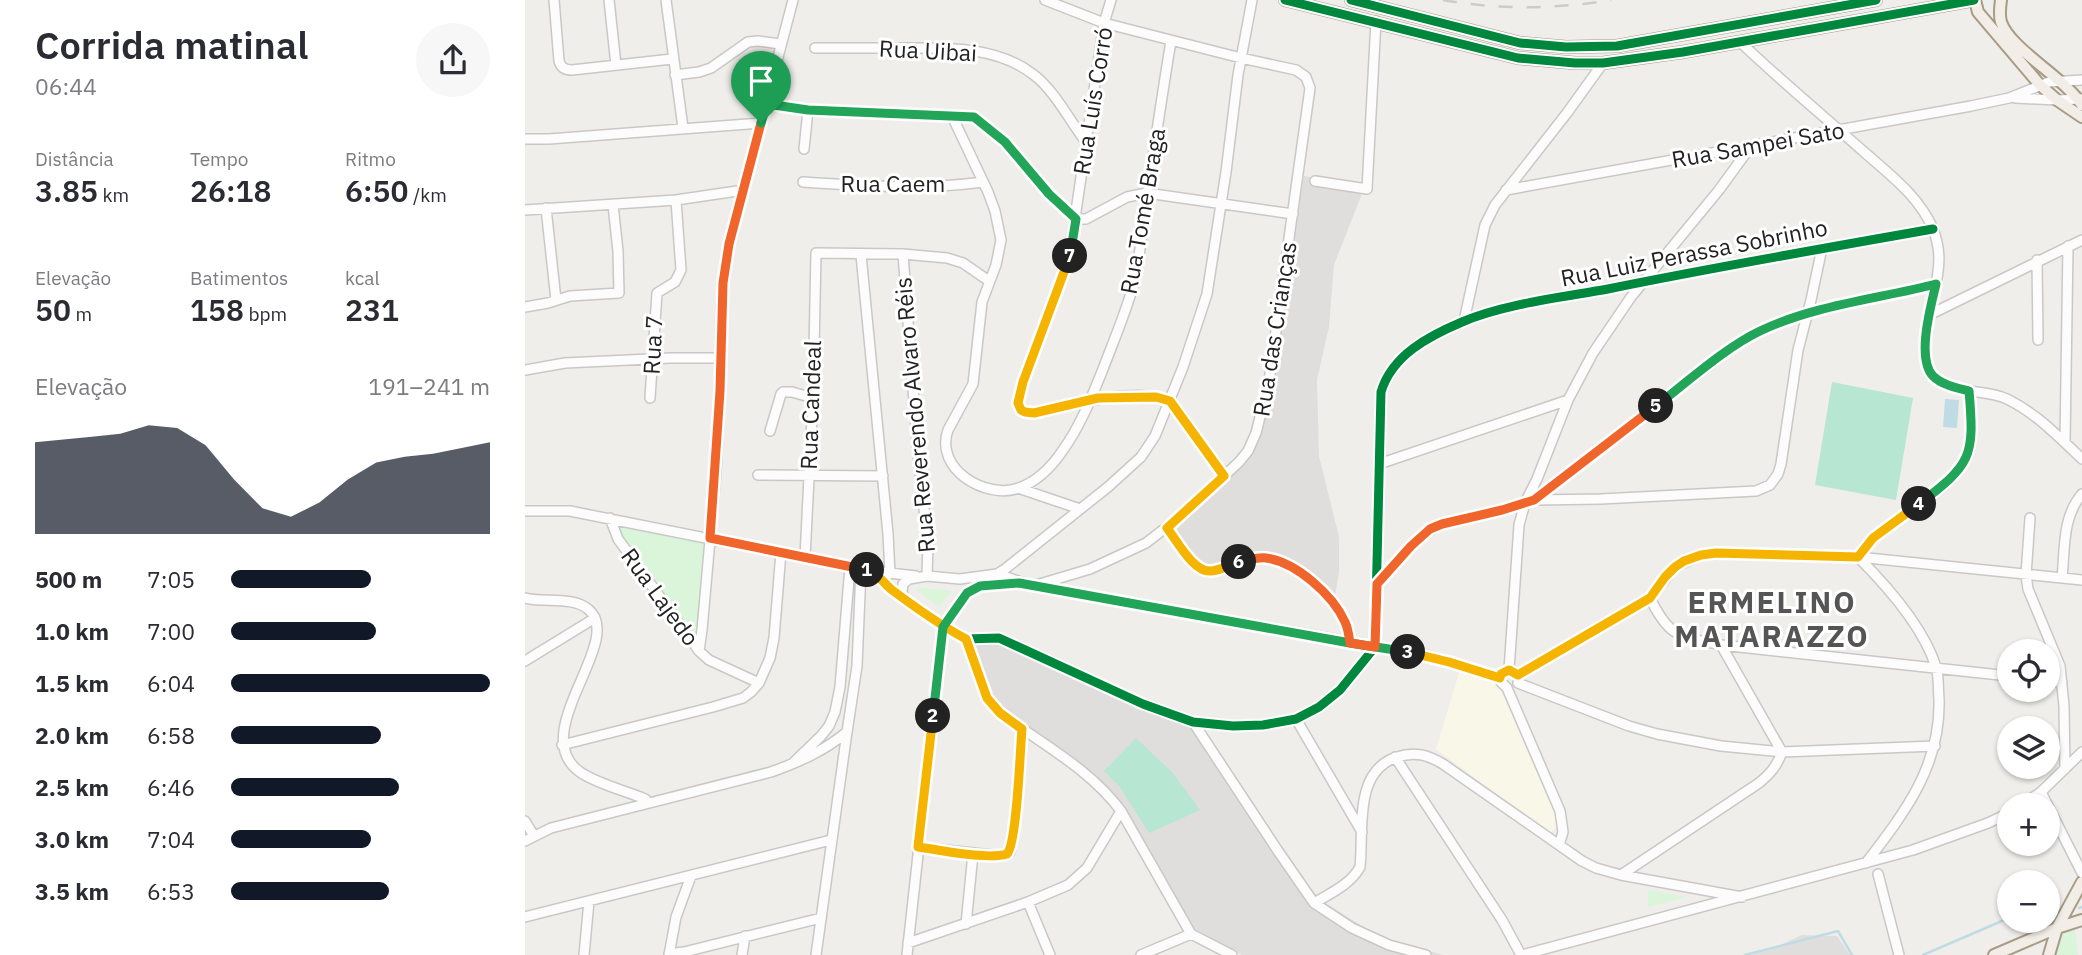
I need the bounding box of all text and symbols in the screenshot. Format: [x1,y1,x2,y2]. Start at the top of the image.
text: Corrida matinal [35,20,308,69]
button: share [416,23,490,97]
street label: Rua Luís Corró [1066,25,1118,177]
street label: Rua Uibai [878,32,978,68]
pin [731,51,791,123]
icon: arrive [742,62,780,100]
text: 06:44 [35,71,97,101]
street label: Rua Sampei Sato [1669,114,1847,174]
street label: Rua Tomé Braga [1113,125,1171,296]
text: Distância [35,147,114,171]
text: Tempo [190,147,248,171]
text: Ritmo [345,147,396,171]
street label: Rua Caem [841,168,945,198]
text: 3.85 [35,171,98,210]
text: 26:18 [190,171,272,210]
text: 6:50 [345,171,409,210]
text: km [98,183,129,207]
text: /km [409,183,447,207]
street label: Rua Luiz Perassa Sobrinho [1558,211,1830,293]
pin: 7 [1053,238,1087,274]
street label: Rua das Crianças [1245,239,1303,418]
text: 7 [1064,243,1075,267]
text: Elevação [35,266,111,290]
text: Batimentos [190,266,288,290]
text: kcal [345,266,380,290]
street label: Rua Reverendo Alvaro Réis [887,276,941,554]
text: 50 [35,290,71,329]
text: 158 [190,290,244,329]
text: 231 [345,290,399,329]
text: m [71,302,92,326]
text: bpm [244,302,287,326]
street label: Rua 7 [635,315,669,375]
street label: Rua Candeal [793,340,827,470]
text: Elevação [35,371,127,401]
text: 191–241 m [368,371,490,401]
pin: 5 [1639,388,1673,424]
text: 5 [1650,393,1661,417]
pin: 4 [1901,486,1937,522]
text: 4 [1913,491,1924,515]
street label: Rua Lajedo [615,542,706,651]
pin: 6 [1221,544,1257,580]
text: 6 [1233,549,1244,573]
pin: 1 [849,552,885,588]
text: 1 [861,557,872,581]
text: 500 m [35,564,102,594]
text: 7:05 [147,564,195,594]
district label: ERMELINO MATARAZZO [1674,582,1870,655]
text: 1.0 km [35,616,109,646]
text: 7:00 [147,616,195,646]
pin: 3 [1391,634,1425,670]
text: 3 [1402,639,1413,663]
map controls [1997,639,2060,933]
button: locate [1997,639,2060,702]
text: 1.5 km [35,668,109,698]
text: 6:04 [147,668,195,698]
pin: 2 [915,698,951,734]
text: 2 [927,703,938,727]
button: layers [1997,716,2060,779]
text: 2.0 km [35,720,109,750]
text: 6:58 [147,720,195,750]
text: 2.5 km [35,772,109,802]
text: 6:46 [147,772,195,802]
button: + [1997,793,2060,856]
text: 3.0 km [35,824,109,854]
text: 7:04 [147,824,195,854]
button: − [1997,870,2060,933]
text: 3.5 km [35,876,109,906]
text: 6:53 [147,876,195,906]

